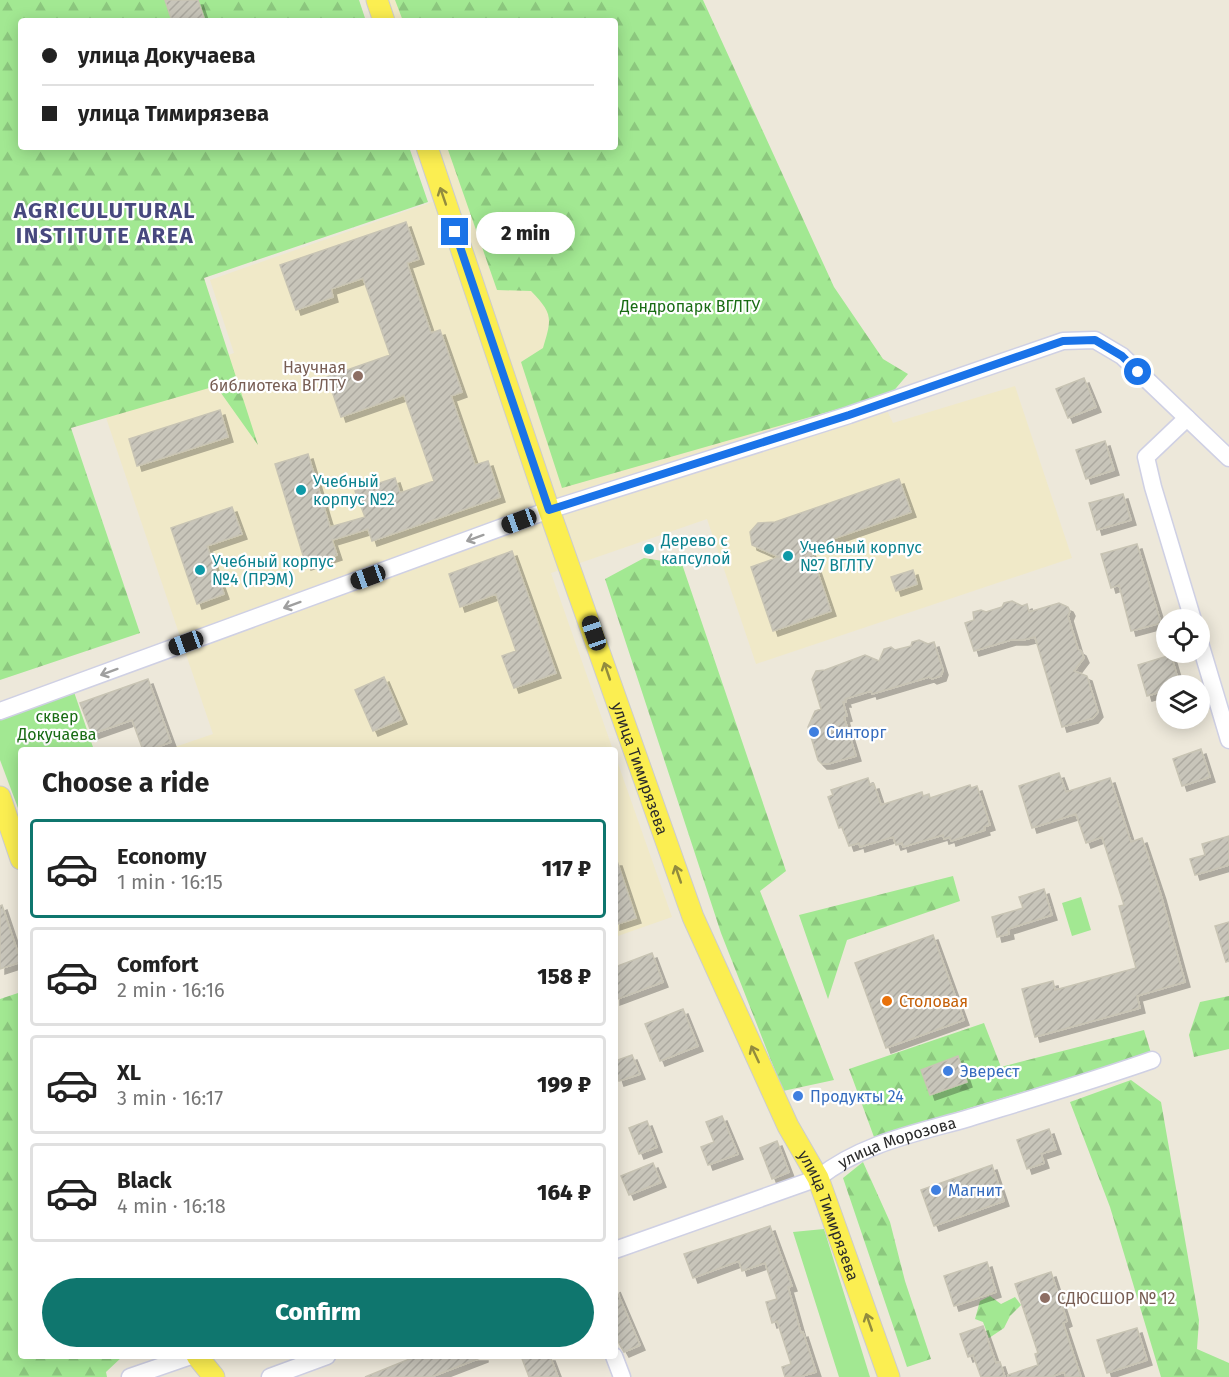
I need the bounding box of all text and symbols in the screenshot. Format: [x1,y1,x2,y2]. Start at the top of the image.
text: улица Докучаева [78,42,255,69]
text: улица Тимирязева [78,100,269,127]
one-way arrow [437,187,448,206]
district label: AGRICULUTURAL INSTITUTE AREA [13,197,196,249]
callout: 2 min [476,211,575,253]
route end [441,218,468,245]
text: 2 min [501,221,550,245]
park label: Дендропарк ВГЛТУ [619,297,760,316]
place label: Научная библиотека ВГЛТУ [210,358,346,395]
route start [1124,358,1151,385]
marker: Научная библиотека ВГЛТУ [351,369,365,383]
place label: Учебный корпус №2 [313,472,395,509]
marker: Учебный корпус №2 [294,483,308,497]
car [499,506,539,536]
place label: Дерево с капсулой [660,531,731,568]
one-way arrow [466,533,485,544]
place label: Учебный корпус №7 ВГЛТУ [800,538,922,575]
marker: Дерево с капсулой [642,542,656,556]
marker: Учебный корпус №7 ВГЛТУ [781,549,795,563]
place label: Учебный корпус №4 (ПРЭМ) [212,552,334,589]
car [348,562,388,592]
marker: Учебный корпус №4 (ПРЭМ) [193,563,207,577]
one-way arrow [283,600,302,611]
map controls [1156,609,1210,729]
button: locate [1156,609,1210,663]
car [580,613,608,653]
car [166,628,206,658]
one-way arrow [600,662,611,681]
one-way arrow [100,667,118,678]
button: layers [1156,675,1210,729]
street label: улица Тимирязева [608,700,672,837]
park label: сквер Докучаева [16,707,97,744]
place label: Синторг [826,723,886,742]
marker: Синторг [807,725,821,739]
text: Choose a ride [42,767,209,799]
icon: car [45,842,99,896]
text: Economy [117,843,206,870]
text: 117 ₽ [542,855,591,882]
one-way arrow [672,866,683,884]
text: 1 min · 16:15 [117,870,223,894]
icon: car [45,950,99,1004]
text: Comfort [117,951,198,978]
text: 158 ₽ [537,963,591,990]
text: 2 min · 16:16 [117,978,225,1002]
place label: Столовая [899,992,968,1011]
marker: Столовая [880,994,894,1008]
one-way arrow [749,1045,760,1063]
icon: car [45,1058,99,1112]
text: XL [117,1059,141,1086]
place label: Эверест [960,1062,1020,1081]
marker: Эверест [941,1064,955,1078]
text: 199 ₽ [537,1071,591,1098]
text: 3 min · 16:17 [117,1086,223,1110]
place label: Продукты 24 [810,1087,904,1106]
marker: Продукты 24 [791,1089,805,1103]
street label: улица Морозова [835,1113,958,1172]
street label: улица Тимирязева [794,1147,863,1283]
icon: car [45,1166,99,1220]
text: Black [117,1167,172,1194]
text: 164 ₽ [537,1179,591,1206]
place label: Магнит [948,1181,1003,1200]
marker: Магнит [929,1183,943,1197]
text: 4 min · 16:18 [117,1194,226,1218]
button: Confirm [42,1278,594,1347]
place label: СДЮСШОР № 12 [1057,1289,1176,1308]
marker: СДЮСШОР № 12 [1038,1291,1052,1305]
one-way arrow [863,1313,874,1332]

